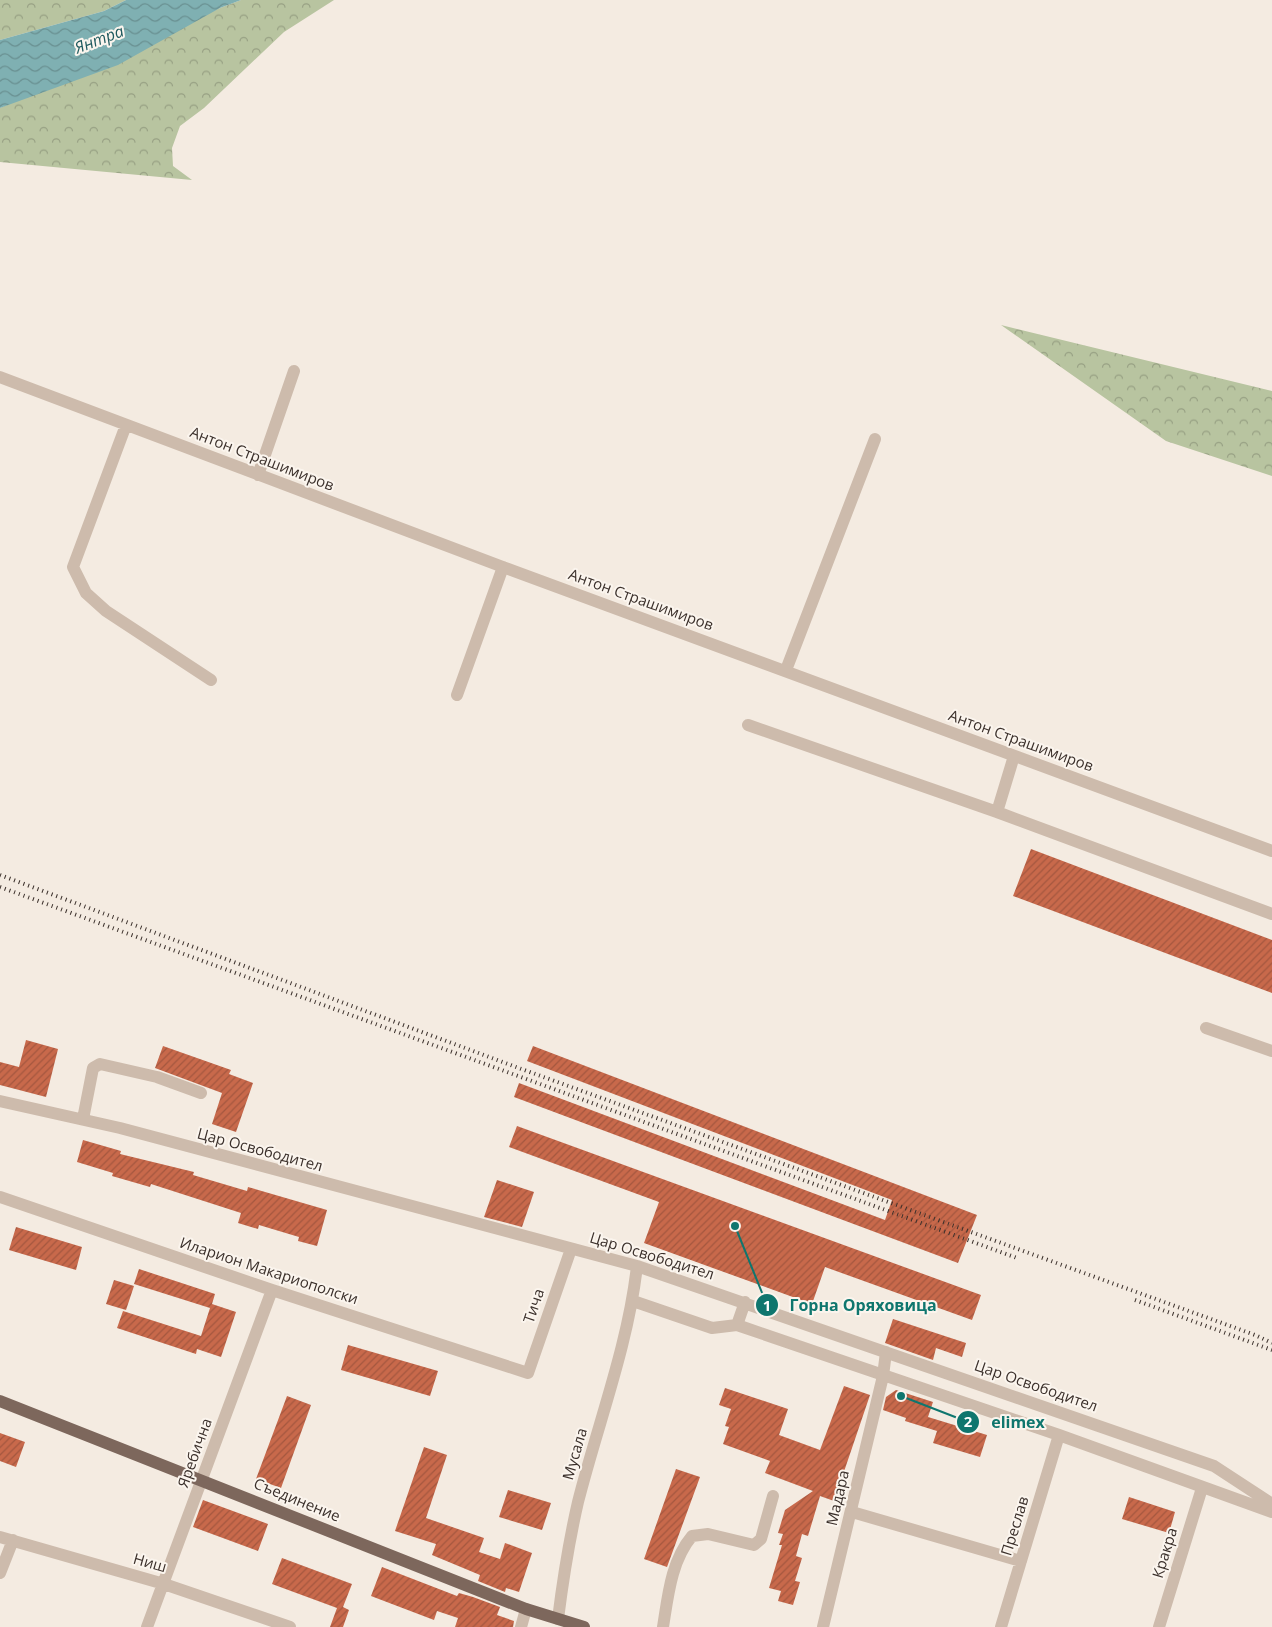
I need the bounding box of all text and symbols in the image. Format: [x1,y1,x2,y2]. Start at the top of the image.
water label: Янтра [70,20,127,59]
street label: Антон Страшимиров [187,421,337,495]
street label: Антон Страшимиров [566,564,717,635]
street label: Антон Страшимиров [946,705,1097,776]
street label: Цар Освободител [195,1123,325,1175]
street label: Цар Освободител [588,1227,717,1283]
street label: Иларион Макариополски [178,1232,361,1308]
street label: Тича [518,1286,548,1326]
callout: Горна Оряховица [754,1290,946,1321]
text: Горна Оряховица [789,1294,937,1316]
text: 1 [763,1295,771,1315]
street label: Цар Освободител [972,1355,1101,1416]
callout: elimex [956,1407,1055,1438]
text: 2 [964,1411,973,1431]
text: elimex [991,1411,1046,1433]
street label: Яребична [172,1415,216,1490]
street label: Мусала [557,1425,591,1482]
street label: Мадара [821,1468,853,1527]
street label: Съединение [251,1473,344,1526]
street label: Преслав [996,1493,1033,1558]
street label: Кракра [1147,1525,1181,1580]
street label: Ниш [131,1548,169,1576]

